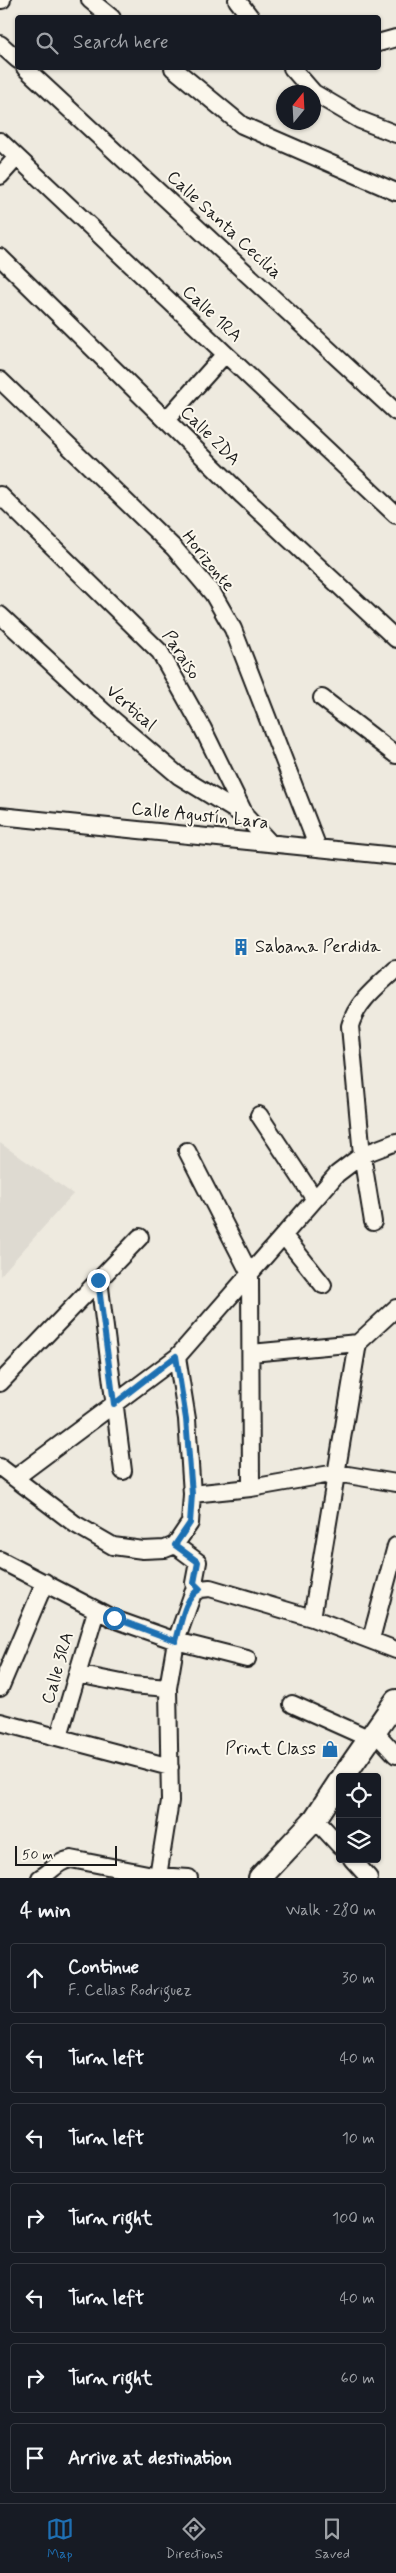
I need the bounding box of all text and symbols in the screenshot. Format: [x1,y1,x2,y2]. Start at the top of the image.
search box [15,15,381,70]
icon: search [33,29,61,57]
text: Search here [73,30,169,55]
north arrow [276,85,321,130]
street label: Calle Santa Cecilia [161,165,287,285]
street label: Calle 1RA [177,280,247,348]
street label: Calle 2DA [175,401,245,471]
street label: Horizonte [176,526,240,597]
street label: Paraiso [156,626,206,684]
street label: Vertical [101,679,161,737]
street label: Calle Agustín Lara [130,797,270,835]
place label: Sabana Perdida [255,935,381,959]
building icon: Sabana Perdida [231,937,251,957]
route end [87,1269,110,1292]
route start [103,1607,126,1630]
street label: Calle 3RA [36,1629,80,1707]
place label: Print Class [225,1737,316,1761]
shop icon: Print Class [320,1739,340,1759]
map controls [336,1773,381,1863]
button: locate [336,1773,381,1818]
button: layers [336,1818,381,1863]
scale bar [15,1843,118,1866]
text: 50 m [22,1846,53,1864]
text: 4 min [20,1897,71,1925]
text: Walk · 280 m [286,1900,376,1921]
text: Continue [68,1955,139,1980]
icon: ahead [21,1964,49,1992]
text: 30 m [342,1968,375,1989]
text: F. Cellas Rodriguez [68,1980,192,2001]
icon: left [21,2044,49,2072]
text: Turn left [68,2046,144,2071]
text: 40 m [339,2048,375,2069]
icon: left [21,2124,49,2152]
text: Turn left [68,2126,144,2151]
text: 10 m [342,2128,375,2149]
icon: right [21,2204,49,2232]
text: Turn right [68,2206,152,2231]
text: 100 m [332,2208,375,2229]
icon: left [21,2284,49,2312]
text: Turn left [68,2286,144,2311]
text: 40 m [339,2288,375,2309]
icon: right [21,2364,49,2392]
text: Turn right [68,2366,152,2391]
text: 60 m [341,2368,375,2389]
icon: arrive [21,2444,49,2472]
text: Arrive at destination [68,2446,232,2471]
tab: Map [46,2515,74,2563]
tab: Directions [166,2515,223,2563]
tab: Saved [315,2515,350,2563]

